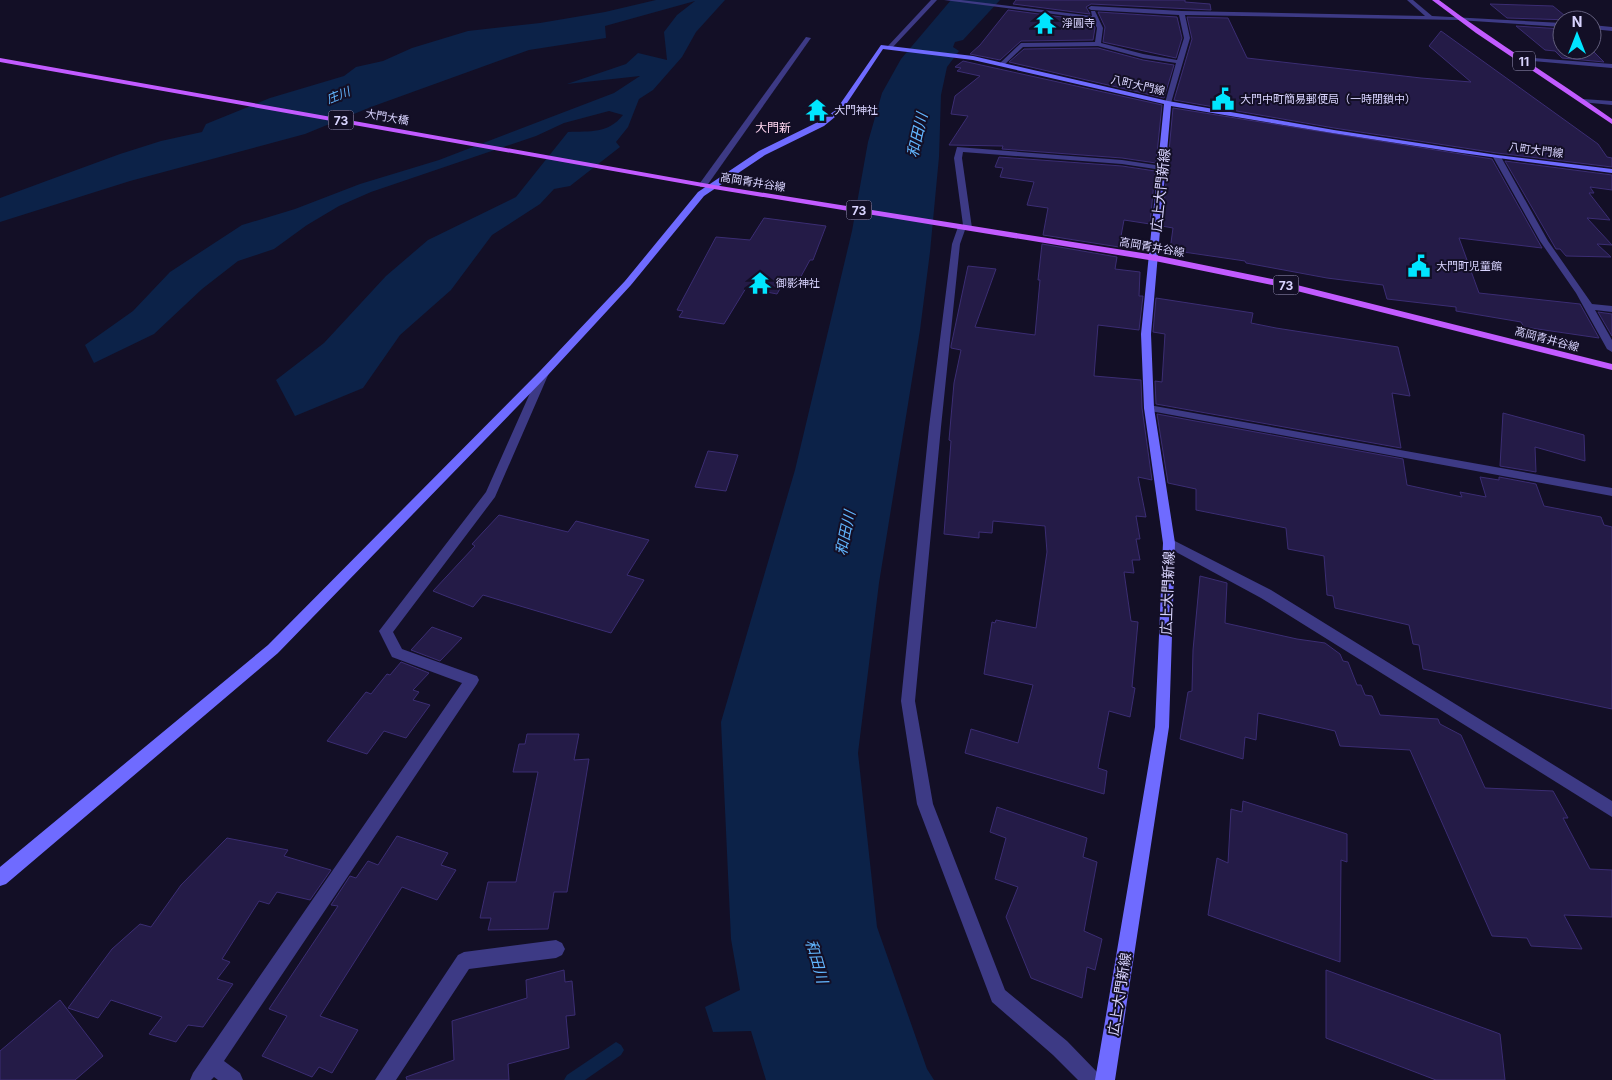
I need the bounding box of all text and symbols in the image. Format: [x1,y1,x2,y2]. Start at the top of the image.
temple icon: 淨圓寺 [1032,10,1058,36]
north arrow [1552,10,1602,60]
text: N [1572,13,1582,30]
place label: 淨圓寺 [1062,16,1095,30]
road number: 11 [1513,51,1535,70]
street label: 八町大門線 [1110,72,1166,98]
water label: 庄川 [324,83,354,106]
public building icon: 大門中町簡易郵便局（一時閉鎖中） [1210,86,1236,112]
place label: 大門中町簡易郵便局（一時閉鎖中） [1240,92,1416,106]
temple icon: 大門神社 [804,97,830,123]
place label: 大門神社 [834,103,878,117]
street label: 大門大橋 [364,106,410,128]
water label: 和田川 [903,109,932,159]
road number: 73 [328,110,354,130]
district label: 大門新 [755,120,791,135]
street label: 八町大門線 [1508,140,1564,160]
street label: 広上大門新線 [1147,147,1173,233]
street label: 高岡青井谷線 [719,170,787,194]
road number: 73 [846,200,872,220]
street label: 高岡青井谷線 [1118,234,1186,260]
public building icon: 大門町児童館 [1406,253,1432,279]
place label: 大門町児童館 [1436,259,1502,273]
temple icon: 御影神社 [747,270,773,296]
place label: 御影神社 [775,276,820,290]
road number: 73 [1274,276,1298,294]
street label: 高岡青井谷線 [1513,324,1581,354]
water label: 和田川 [831,507,859,557]
street label: 広上大門新線 [1157,551,1177,635]
water label: 和田川 [802,937,833,987]
street label: 広上大門新線 [1104,951,1134,1037]

